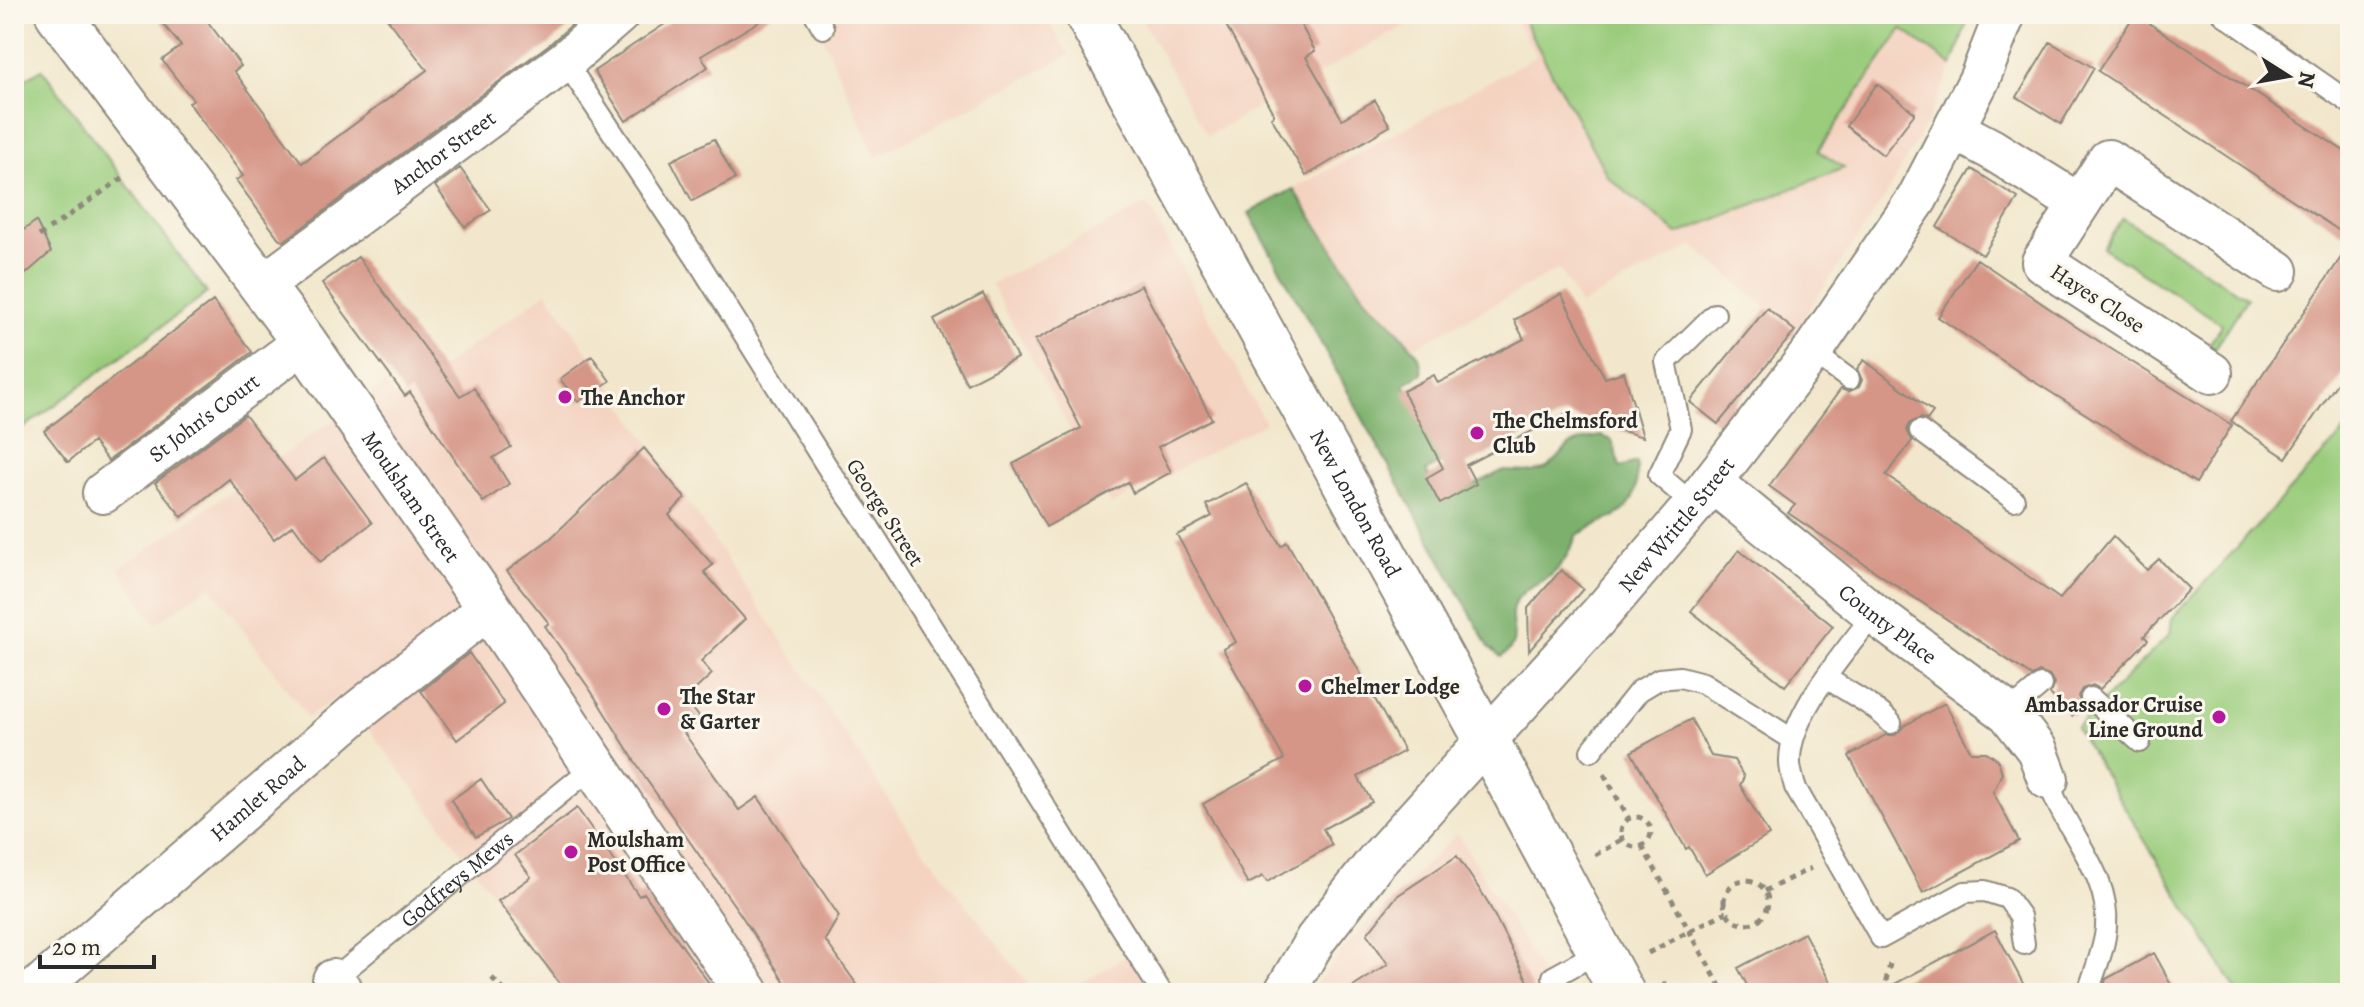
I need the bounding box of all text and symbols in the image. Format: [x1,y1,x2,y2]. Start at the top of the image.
north arrow [2248,36,2328,116]
text: N [2290,69,2323,90]
street label: Anchor Street [384,104,502,202]
street label: Hayes Close [2044,257,2151,341]
street label: St John's Court [143,367,266,470]
place label: The Anchor [581,383,685,413]
marker: The Anchor [556,388,574,406]
place label: The Chelmsford Club [1493,406,1638,461]
street label: New London Road [1302,424,1408,583]
marker: The Chelmsford Club [1468,424,1486,442]
street label: Moulsham Street [354,425,467,569]
street label: New Writtle Street [1612,451,1742,599]
street label: George Street [839,453,931,572]
street label: County Place [1832,577,1943,672]
place label: Chelmer Lodge [1321,672,1460,702]
marker: Chelmer Lodge [1296,677,1314,695]
place label: The Star & Garter [680,682,760,737]
place label: Ambassador Cruise Line Ground [2024,690,2203,745]
marker: The Star & Garter [655,700,673,718]
marker: Ambassador Cruise Line Ground [2210,708,2228,726]
street label: Hamlet Road [204,749,312,849]
street label: Godfreys Mews [395,824,520,935]
place label: Moulsham Post Office [587,825,685,880]
marker: Moulsham Post Office [562,843,580,861]
scale bar [40,919,154,969]
text: 20 m [52,931,101,963]

